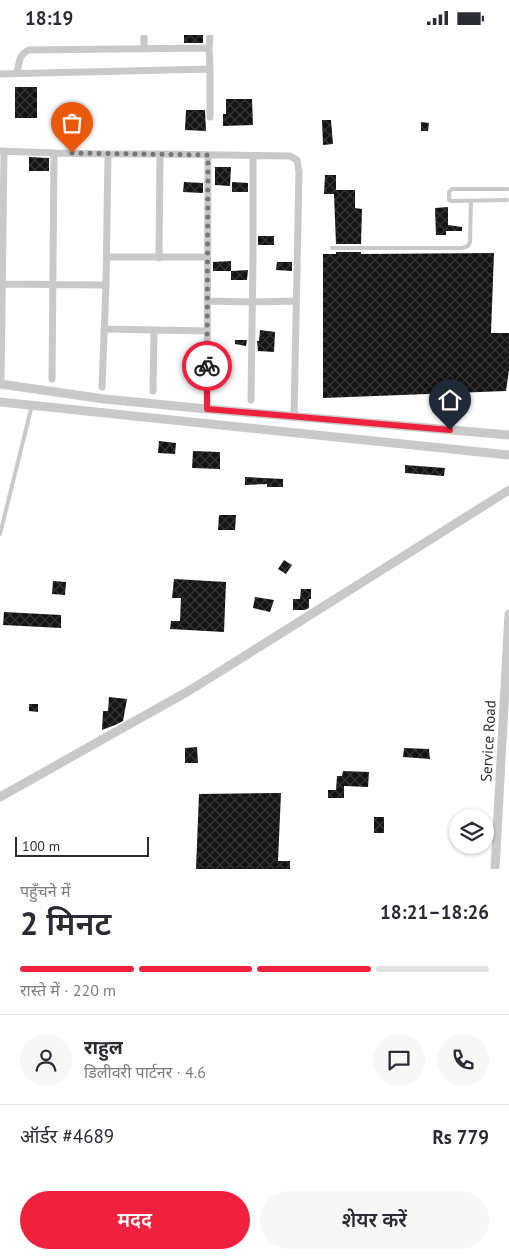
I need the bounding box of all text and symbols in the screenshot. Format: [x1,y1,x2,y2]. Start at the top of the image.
text: 18:19 [25,6,73,30]
pin [51,102,93,153]
icon: bag [58,109,86,137]
courier [182,341,232,391]
icon: bike [193,352,221,380]
pin [429,379,471,430]
icon: home [436,386,464,414]
street label: Service Road [476,700,500,782]
map controls [449,809,494,854]
button: layers [449,809,494,854]
scale bar [15,834,149,857]
text: 100 m [22,837,60,855]
text: पहुँचने में [20,881,70,901]
text: 18:21–18:26 [380,900,489,924]
text: 2 मिनट [20,902,111,944]
text: रास्ते में · 220 m [20,980,116,1000]
button: person [20,1034,72,1086]
button: chat [373,1034,425,1086]
button: phone [437,1034,489,1086]
text: राहुल [84,1035,123,1059]
text: डिलीवरी पार्टनर · 4.6 [84,1062,206,1082]
text: ऑर्डर #4689 [20,1124,114,1148]
text: Rs 779 [432,1125,489,1149]
button: मदद [20,1191,250,1249]
button: शेयर करें [260,1191,489,1249]

